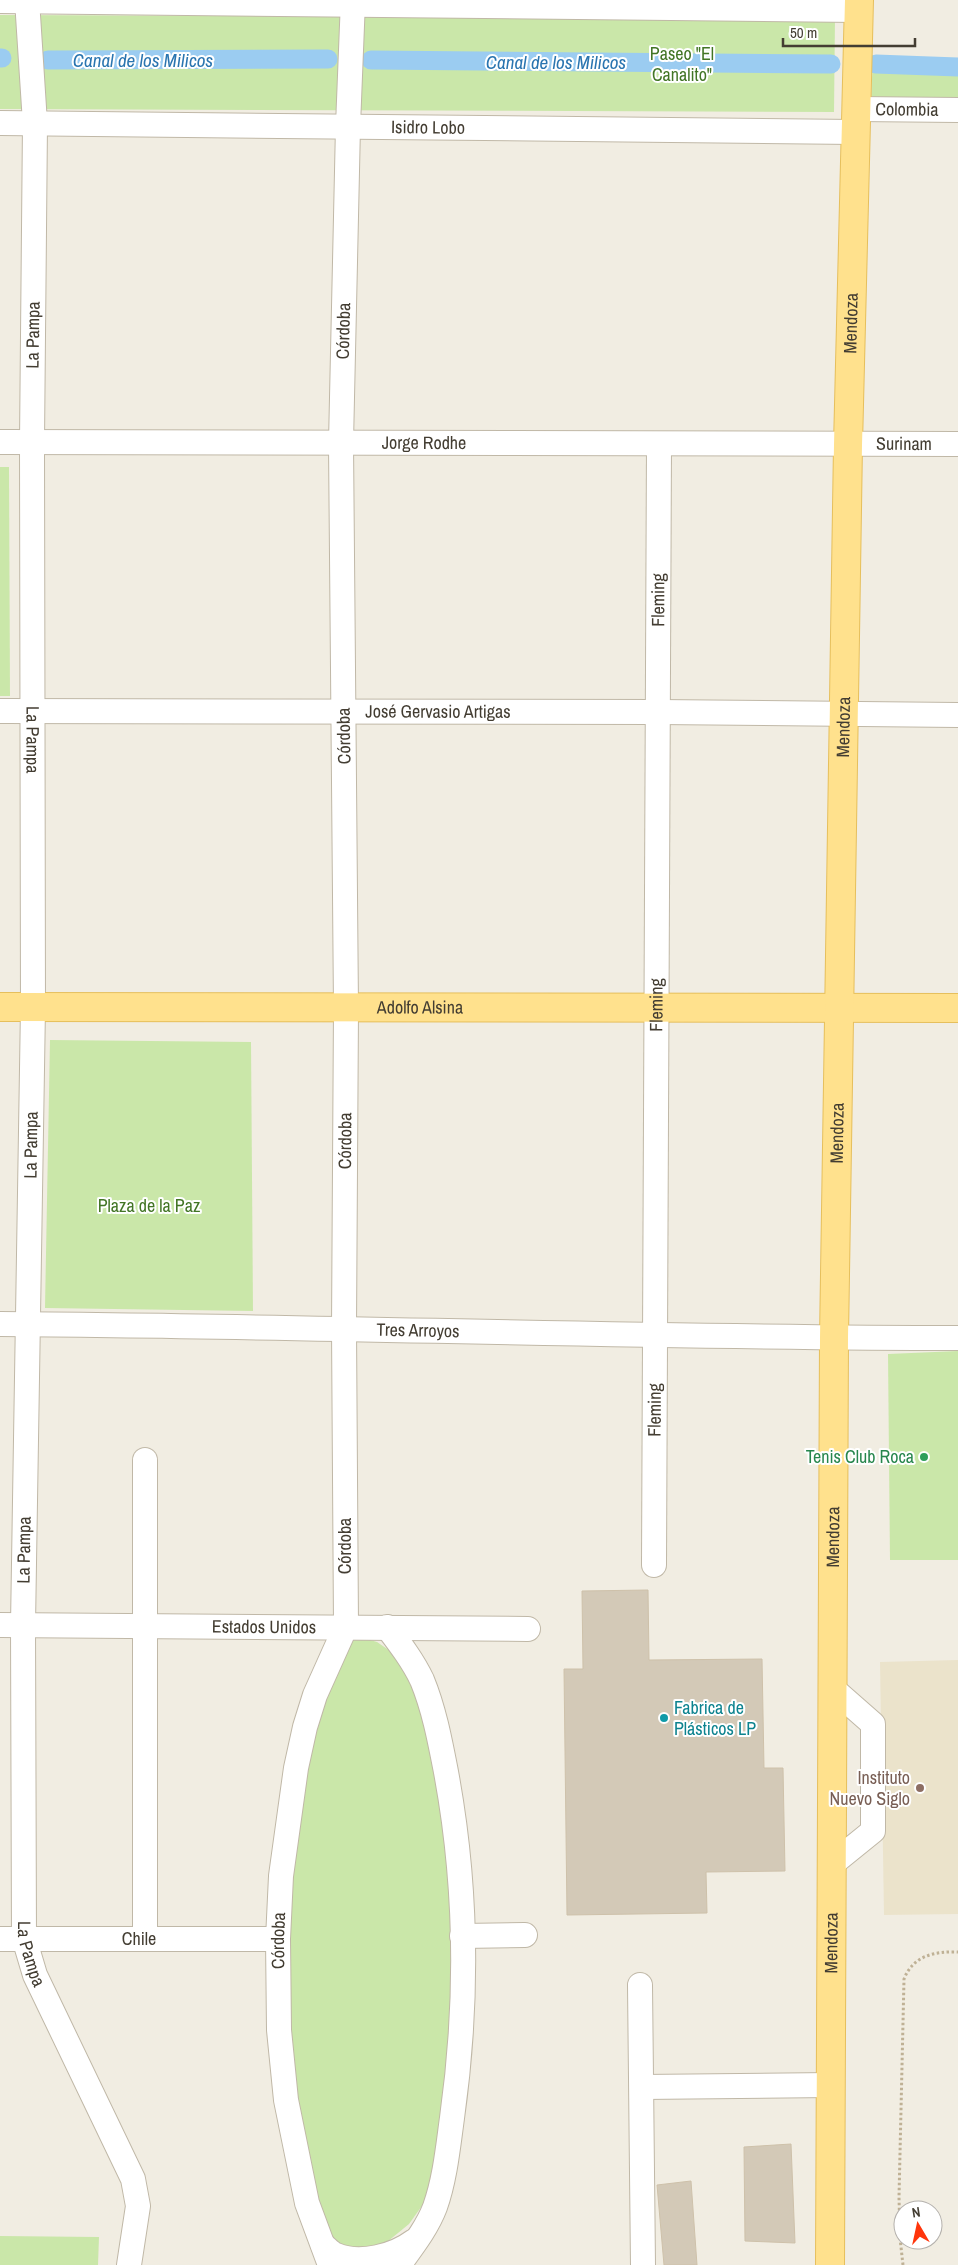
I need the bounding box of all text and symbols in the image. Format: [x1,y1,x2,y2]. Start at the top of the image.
scale bar [783,15,916,47]
text: 50 m [790,22,817,43]
park label: Paseo "El Canalito" [650,41,714,87]
water label: Canal de los Milicos [73,47,213,73]
water label: Canal de los Milicos [486,49,626,75]
street label: Colombia [875,96,939,122]
street label: Isidro Lobo [391,114,465,140]
street label: Mendoza [837,292,864,354]
street label: La Pampa [19,301,46,369]
street label: Córdoba [330,302,356,360]
street label: Jorge Rodhe [382,430,466,455]
street label: Surinam [876,431,932,456]
street label: Fleming [645,572,670,627]
street label: Mendoza [830,696,856,758]
street label: José Gervasio Artigas [365,699,511,724]
street label: La Pampa [20,706,46,773]
street label: Córdoba [331,707,356,765]
street label: Fleming [643,977,669,1032]
street label: Adolfo Alsina [376,994,463,1019]
street label: Mendoza [824,1102,850,1164]
street label: La Pampa [17,1111,44,1179]
street label: Córdoba [332,1112,357,1169]
park label: Plaza de la Paz [98,1193,200,1218]
street label: Tres Arroyos [376,1317,460,1343]
street label: Fleming [642,1382,667,1437]
place label: Tenis Club Roca [806,1444,914,1469]
marker: Tenis Club Roca [918,1451,930,1463]
street label: Mendoza [820,1507,845,1567]
street label: La Pampa [10,1516,37,1584]
street label: Córdoba [332,1518,357,1574]
street label: Estados Unidos [212,1614,316,1639]
place label: Fabrica de Plásticos LP [674,1695,756,1741]
marker: Fabrica de Plásticos LP [658,1712,670,1724]
place label: Instituto Nuevo Siglo [830,1765,910,1811]
marker: Instituto Nuevo Siglo [914,1782,926,1794]
street label: Córdoba [265,1912,291,1969]
street label: Mendoza [818,1913,844,1973]
street label: La Pampa [12,1921,52,1991]
street label: Chile [122,1926,156,1951]
north arrow [893,2200,943,2250]
text: N [910,2203,921,2222]

